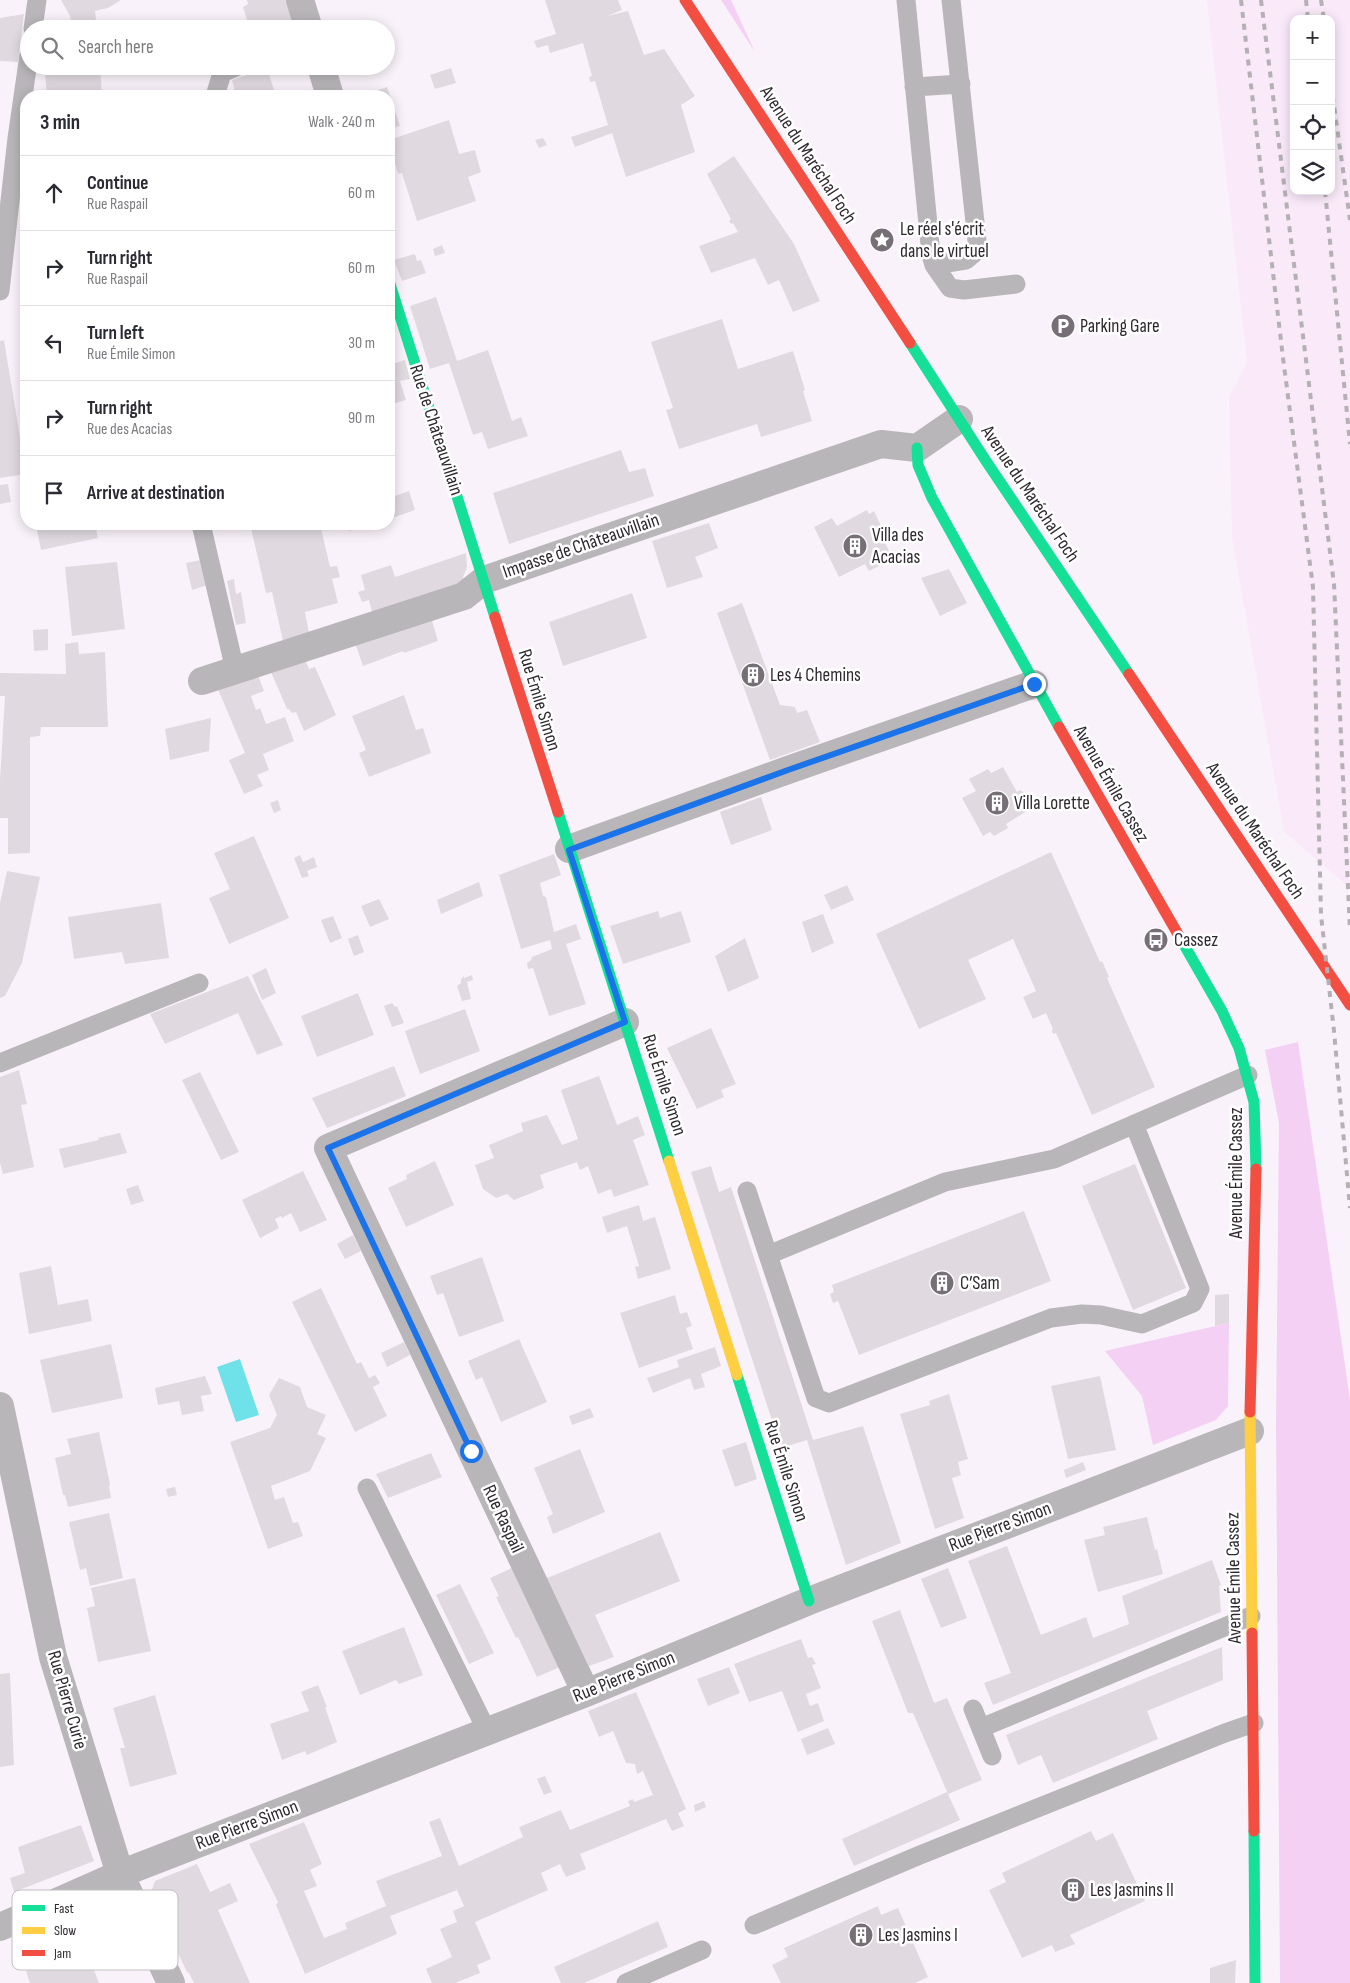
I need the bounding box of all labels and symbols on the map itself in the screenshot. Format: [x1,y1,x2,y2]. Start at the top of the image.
street label: Avenue du Maréchal Foch [754,81,861,228]
place label: Le réel s'écrit dans le virtuel [900,218,989,263]
place icon: Le réel s'écrit dans le virtuel [869,227,895,253]
parking icon: Parking Gare [1050,313,1076,339]
place label: Parking Gare [1080,315,1160,338]
street label: Rue de Châteauvillain [404,362,468,498]
street label: Avenue du Maréchal Foch [975,420,1084,567]
street label: Impasse de Châteauvillain [500,508,662,584]
place label: Villa des Acacias [871,524,924,569]
building icon: Villa des Acacias [842,533,868,559]
street label: Rue Émile Simon [513,646,565,754]
building icon: Les 4 Chemins [740,662,766,688]
place label: Les 4 Chemins [770,664,861,687]
route end [1023,673,1046,696]
street label: Avenue Émile Cassez [1068,721,1154,847]
street label: Avenue du Maréchal Foch [1200,757,1309,904]
building icon: Villa Lorette [984,790,1010,816]
place label: Villa Lorette [1014,792,1090,815]
bus stop icon: Cassez [1143,927,1169,953]
place label: Cassez [1174,929,1218,952]
street label: Rue Émile Simon [637,1032,691,1138]
street label: Avenue Émile Cassez [1225,1107,1248,1240]
building icon: C’Sam [929,1270,955,1296]
place label: C’Sam [960,1272,1000,1295]
street label: Rue Émile Simon [759,1418,813,1524]
route start [460,1440,483,1463]
street label: Rue Raspail [477,1481,529,1557]
street label: Rue Pierre Simon [946,1497,1054,1557]
street label: Avenue Émile Cassez [1221,1512,1247,1645]
street label: Rue Pierre Simon [570,1646,678,1708]
street label: Rue Pierre Curie [42,1648,92,1752]
street label: Rue Pierre Simon [193,1795,301,1855]
building icon: Les Jasmins II [1060,1877,1086,1903]
place label: Les Jasmins II [1090,1879,1174,1902]
legend [12,1890,178,1970]
text: Fast [54,1900,74,1917]
text: Slow [54,1922,76,1939]
building icon: Les Jasmins I [848,1922,874,1948]
place label: Les Jasmins I [878,1924,958,1947]
text: Jam [53,1945,71,1962]

